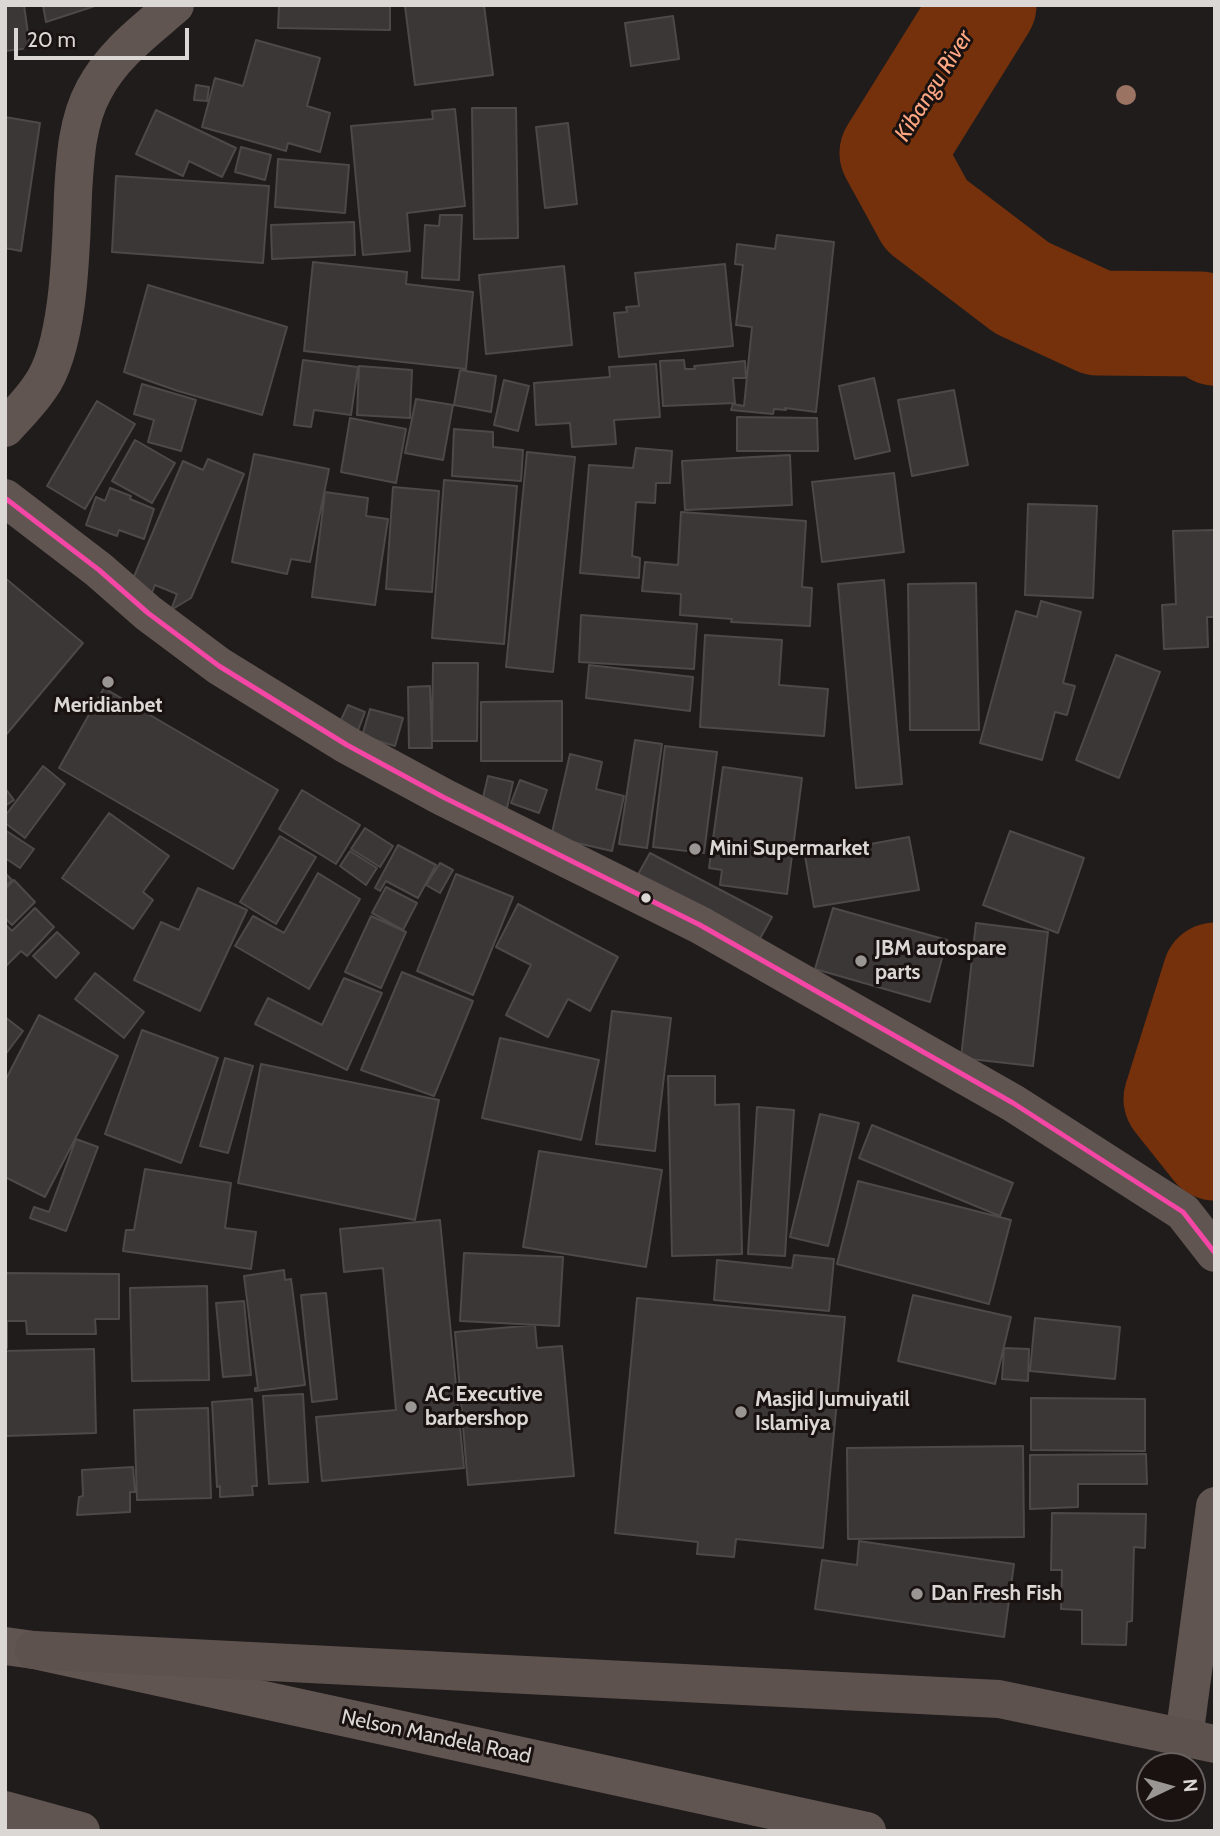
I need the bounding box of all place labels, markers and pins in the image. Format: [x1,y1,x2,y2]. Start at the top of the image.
marker: Meridianbet [100,674,116,690]
place label: Meridianbet [53,693,163,719]
place label: Mini Supermarket [709,836,870,862]
marker: Mini Supermarket [687,841,703,857]
unlabelled marker [639,891,653,905]
place label: JBM autospare parts [875,936,1006,986]
marker: JBM autospare parts [853,953,869,969]
place label: AC Executive barbershop [425,1382,543,1432]
place label: Masjid Jumuiyatil Islamiya [755,1387,910,1437]
marker: AC Executive barbershop [403,1399,419,1415]
marker: Masjid Jumuiyatil Islamiya [733,1404,749,1420]
place label: Dan Fresh Fish [931,1581,1062,1607]
marker: Dan Fresh Fish [909,1586,925,1602]

